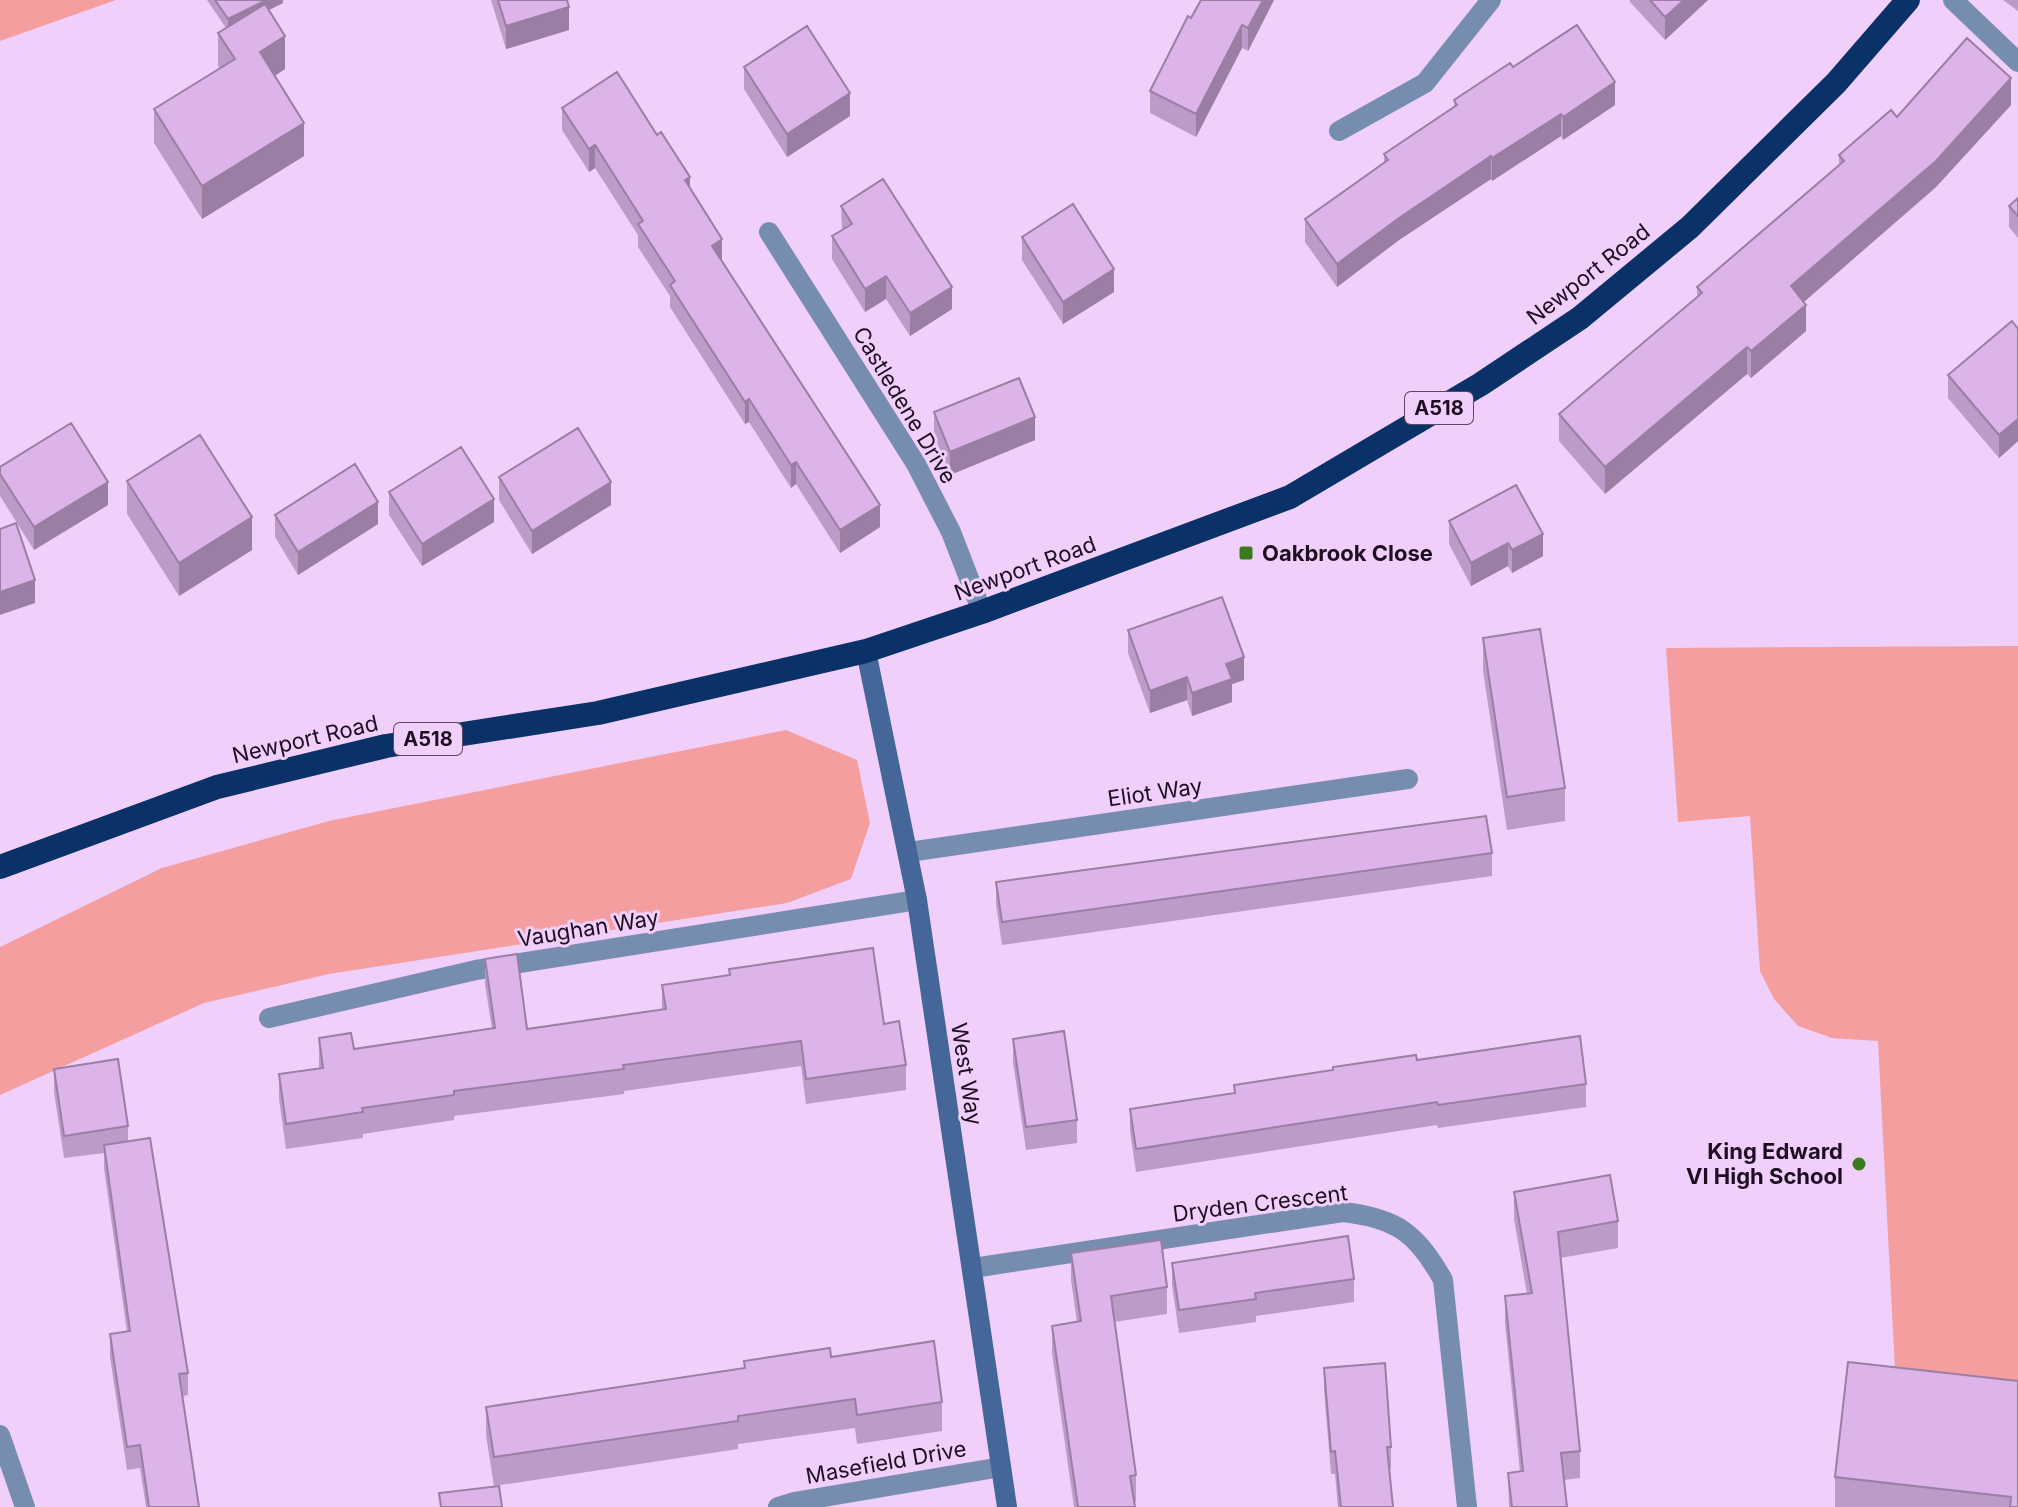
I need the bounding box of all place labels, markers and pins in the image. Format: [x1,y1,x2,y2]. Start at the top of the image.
place label: Oakbrook Close [1262,540,1433,566]
marker: Oakbrook Close [1237,544,1255,562]
place label: King Edward VI High School [1686,1138,1843,1189]
marker: King Edward VI High School [1850,1155,1868,1173]

